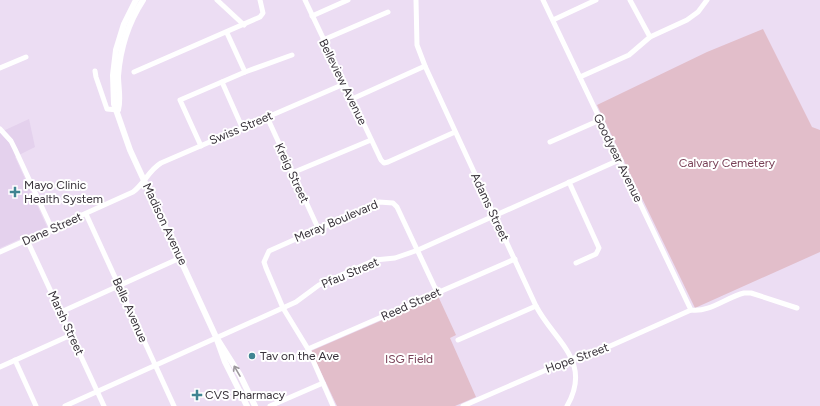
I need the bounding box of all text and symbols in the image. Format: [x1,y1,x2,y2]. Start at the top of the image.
street label: Belleview Avenue [316,37,370,128]
street label: Swiss Street [207,108,275,148]
street label: Goodyear Avenue [591,112,646,205]
street label: Kreig Street [272,141,312,206]
park label: Calvary Cemetery [679,156,776,170]
street label: Adams Street [468,171,512,244]
place label: Mayo Clinic Health System [24,178,103,206]
street label: Madison Avenue [140,181,190,268]
marker: Mayo Clinic Health System [9,186,21,198]
street label: Meray Boulevard [292,197,380,245]
street label: Dane Street [20,209,85,248]
street label: Pfau Street [319,255,381,291]
street label: Belle Avenue [110,276,151,345]
street label: Reed Street [379,284,444,323]
street label: Marsh Street [45,289,87,358]
street label: Hope Street [544,340,611,376]
place label: Tav on the Ave [260,349,340,363]
marker: Tav on the Ave [247,351,257,361]
park label: ISG Field [385,352,433,366]
one-way arrow [233,365,241,377]
place label: CVS Pharmacy [205,388,286,402]
marker: CVS Pharmacy [192,390,202,400]

